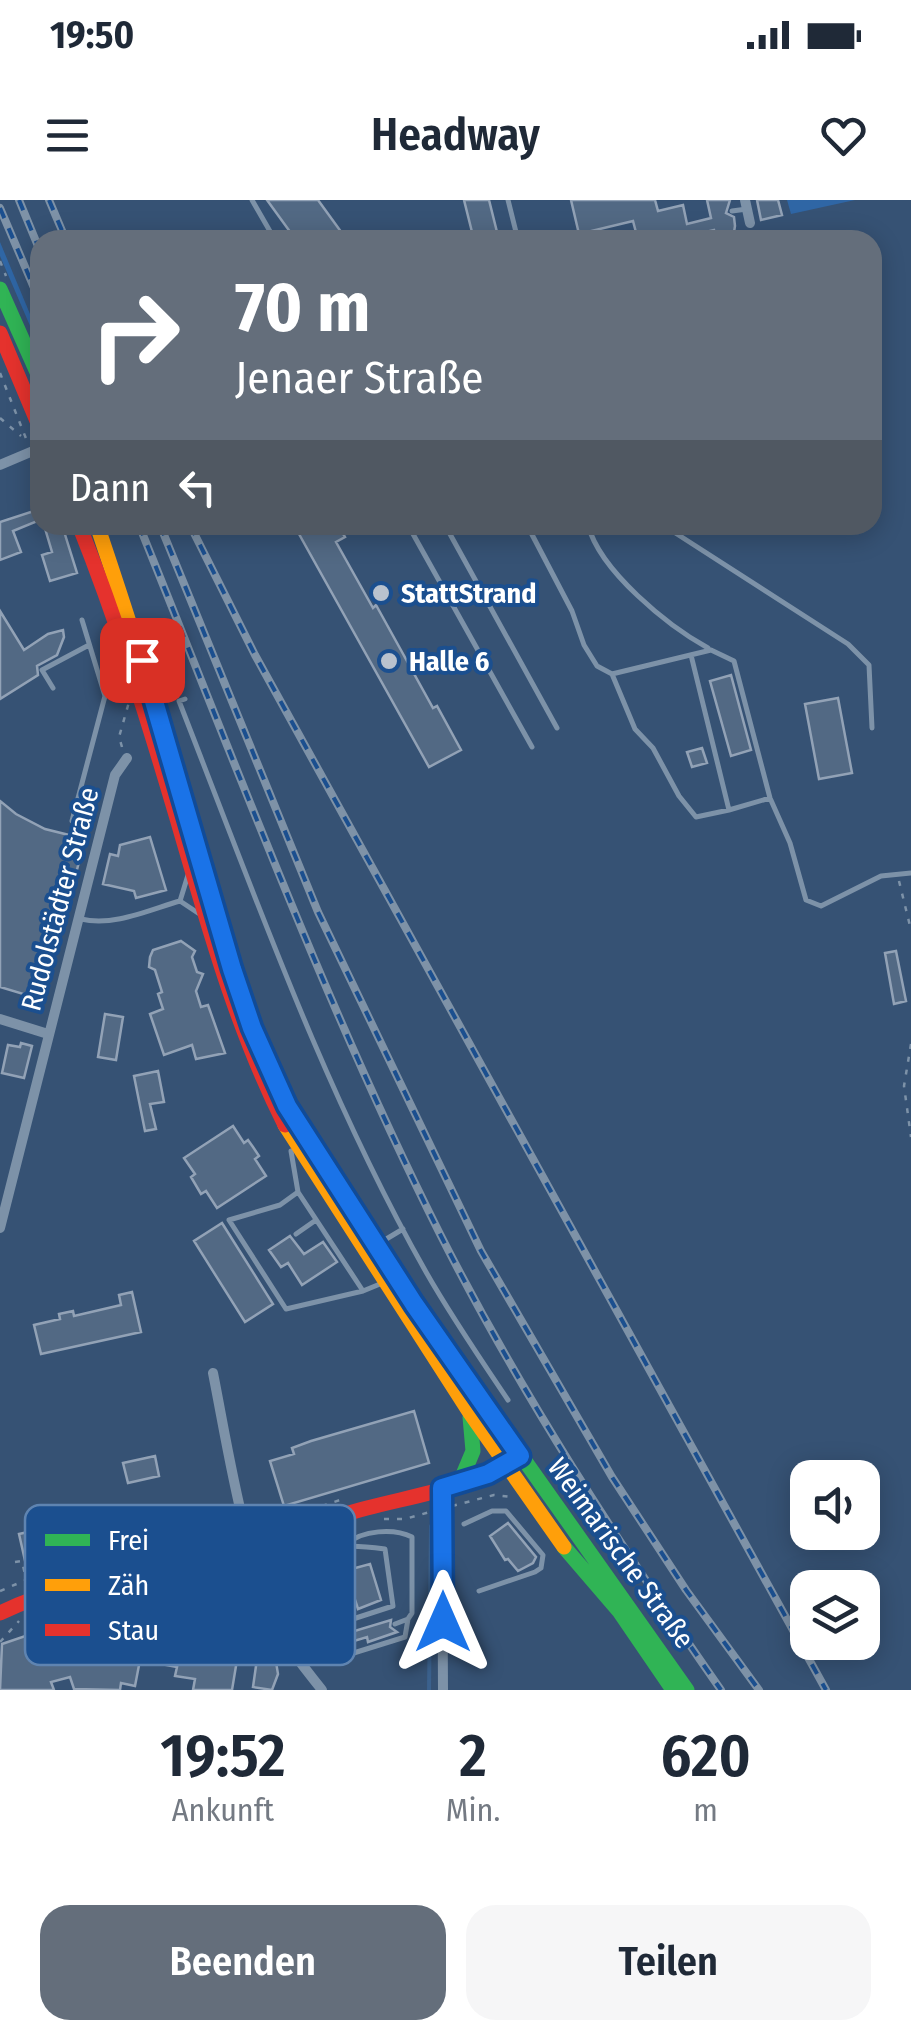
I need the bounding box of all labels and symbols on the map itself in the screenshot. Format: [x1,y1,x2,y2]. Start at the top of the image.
place label: StattStrand [401,577,536,610]
marker: StattStrand [370,582,392,604]
pin [100,618,185,703]
place label: Halle 6 [409,645,489,678]
marker: Halle 6 [378,650,400,672]
street label: Rudolstädter Straße [14,784,106,1014]
street label: Weimarische Straße [541,1451,701,1655]
legend [25,1505,355,1665]
text: Frei [108,1524,149,1557]
text: Zäh [108,1569,149,1602]
position arrow [391,1570,495,1674]
text: Stau [108,1614,159,1647]

